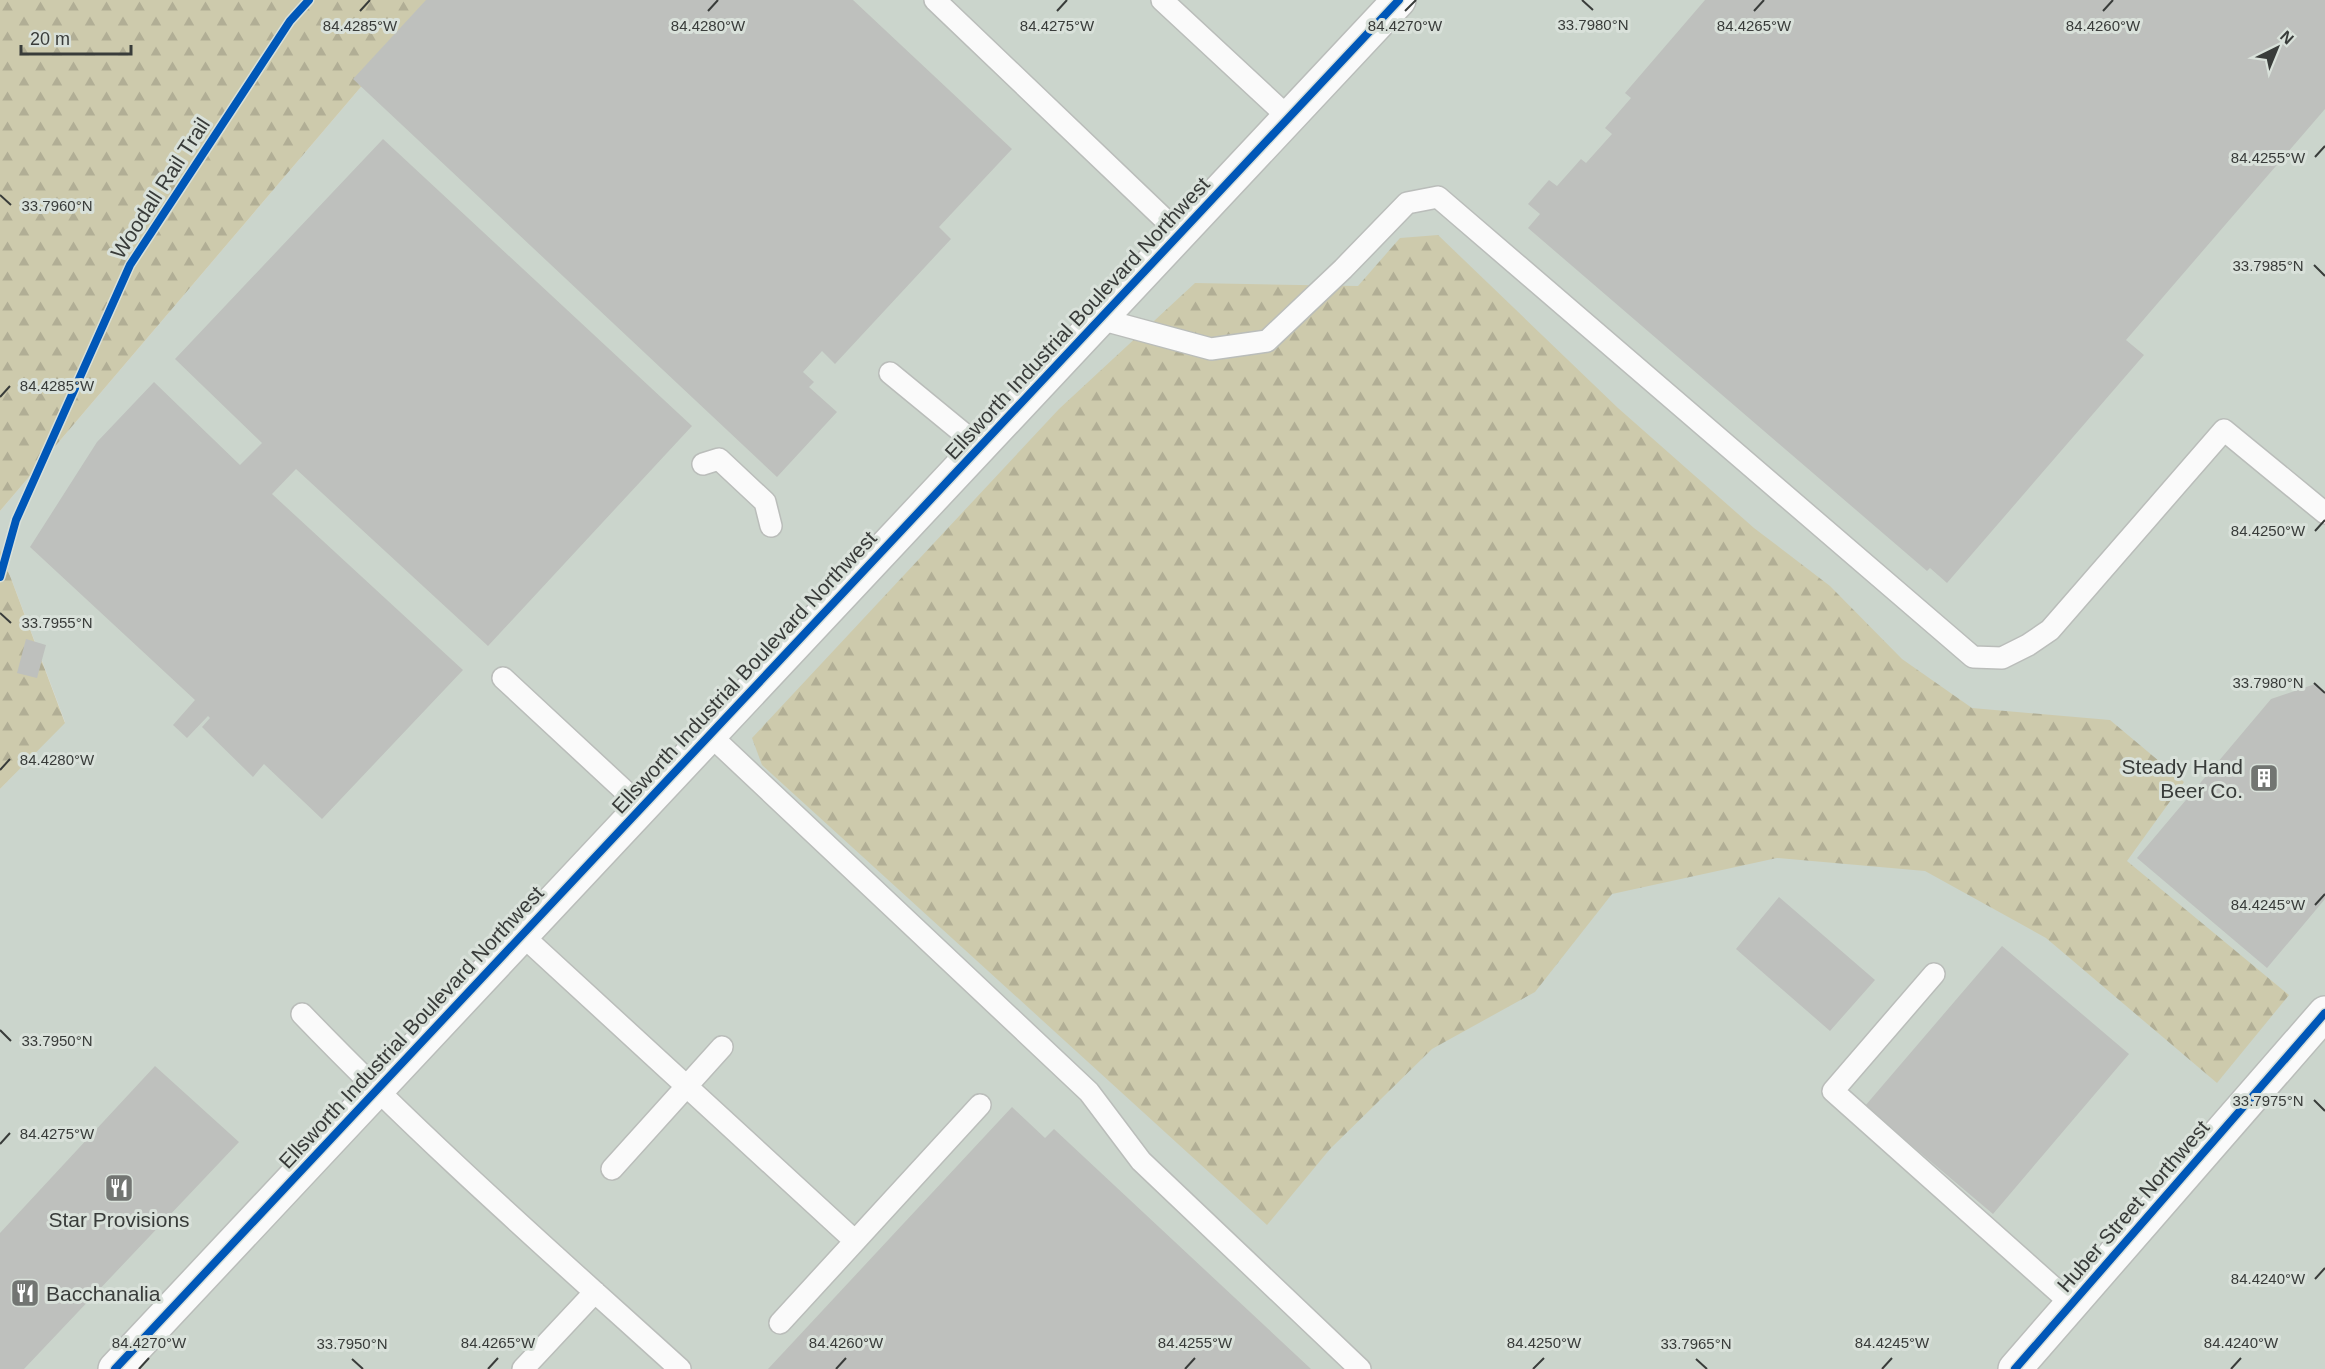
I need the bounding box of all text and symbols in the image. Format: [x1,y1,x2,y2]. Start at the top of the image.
text: 33.7980°N [1557,16,1629,33]
text: 84.4285°W [323,17,398,34]
text: 84.4280°W [671,17,746,34]
text: 84.4275°W [1020,17,1095,34]
text: 84.4270°W [1368,17,1443,34]
text: 84.4265°W [1717,17,1792,34]
text: 84.4260°W [2066,17,2141,34]
scale bar [21,18,130,56]
north arrow [2247,18,2307,78]
text: N [2277,27,2297,48]
text: 20 m [30,29,70,49]
street label: Woodall Rail Trail [106,113,214,263]
text: 84.4255°W [2231,149,2306,166]
street label: Ellsworth Industrial Boulevard Northwest [940,172,1214,464]
text: 33.7960°N [21,197,93,214]
text: 33.7985°N [2232,257,2304,274]
text: 84.4285°W [20,377,95,394]
text: 84.4250°W [2231,522,2306,539]
street label: Ellsworth Industrial Boulevard Northwest [607,526,881,818]
text: 33.7955°N [21,614,93,631]
text: 33.7980°N [2232,674,2304,691]
text: 84.4280°W [20,751,95,768]
place label: Steady Hand Beer Co. [2122,755,2243,802]
building icon: Steady Hand Beer Co. [2248,762,2280,794]
street label: Ellsworth Industrial Boulevard Northwest [274,881,548,1173]
text: 84.4245°W [2231,896,2306,913]
text: 33.7950°N [21,1032,93,1049]
text: 33.7975°N [2232,1092,2304,1109]
street label: Huber Street Northwest [2052,1116,2214,1296]
text: 84.4275°W [20,1125,95,1142]
restaurant icon: Star Provisions [103,1172,135,1204]
place label: Star Provisions [48,1208,190,1231]
text: 84.4240°W [2231,1270,2306,1287]
restaurant icon: Bacchanalia [9,1277,41,1309]
place label: Bacchanalia [46,1282,161,1305]
text: 84.4270°W [112,1334,187,1351]
text: 84.4265°W [461,1334,536,1351]
text: 84.4260°W [809,1334,884,1351]
text: 84.4255°W [1158,1334,1233,1351]
text: 84.4250°W [1507,1334,1582,1351]
text: 84.4245°W [1855,1334,1930,1351]
text: 84.4240°W [2204,1334,2279,1351]
text: 33.7950°N [316,1335,388,1352]
text: 33.7965°N [1660,1335,1732,1352]

